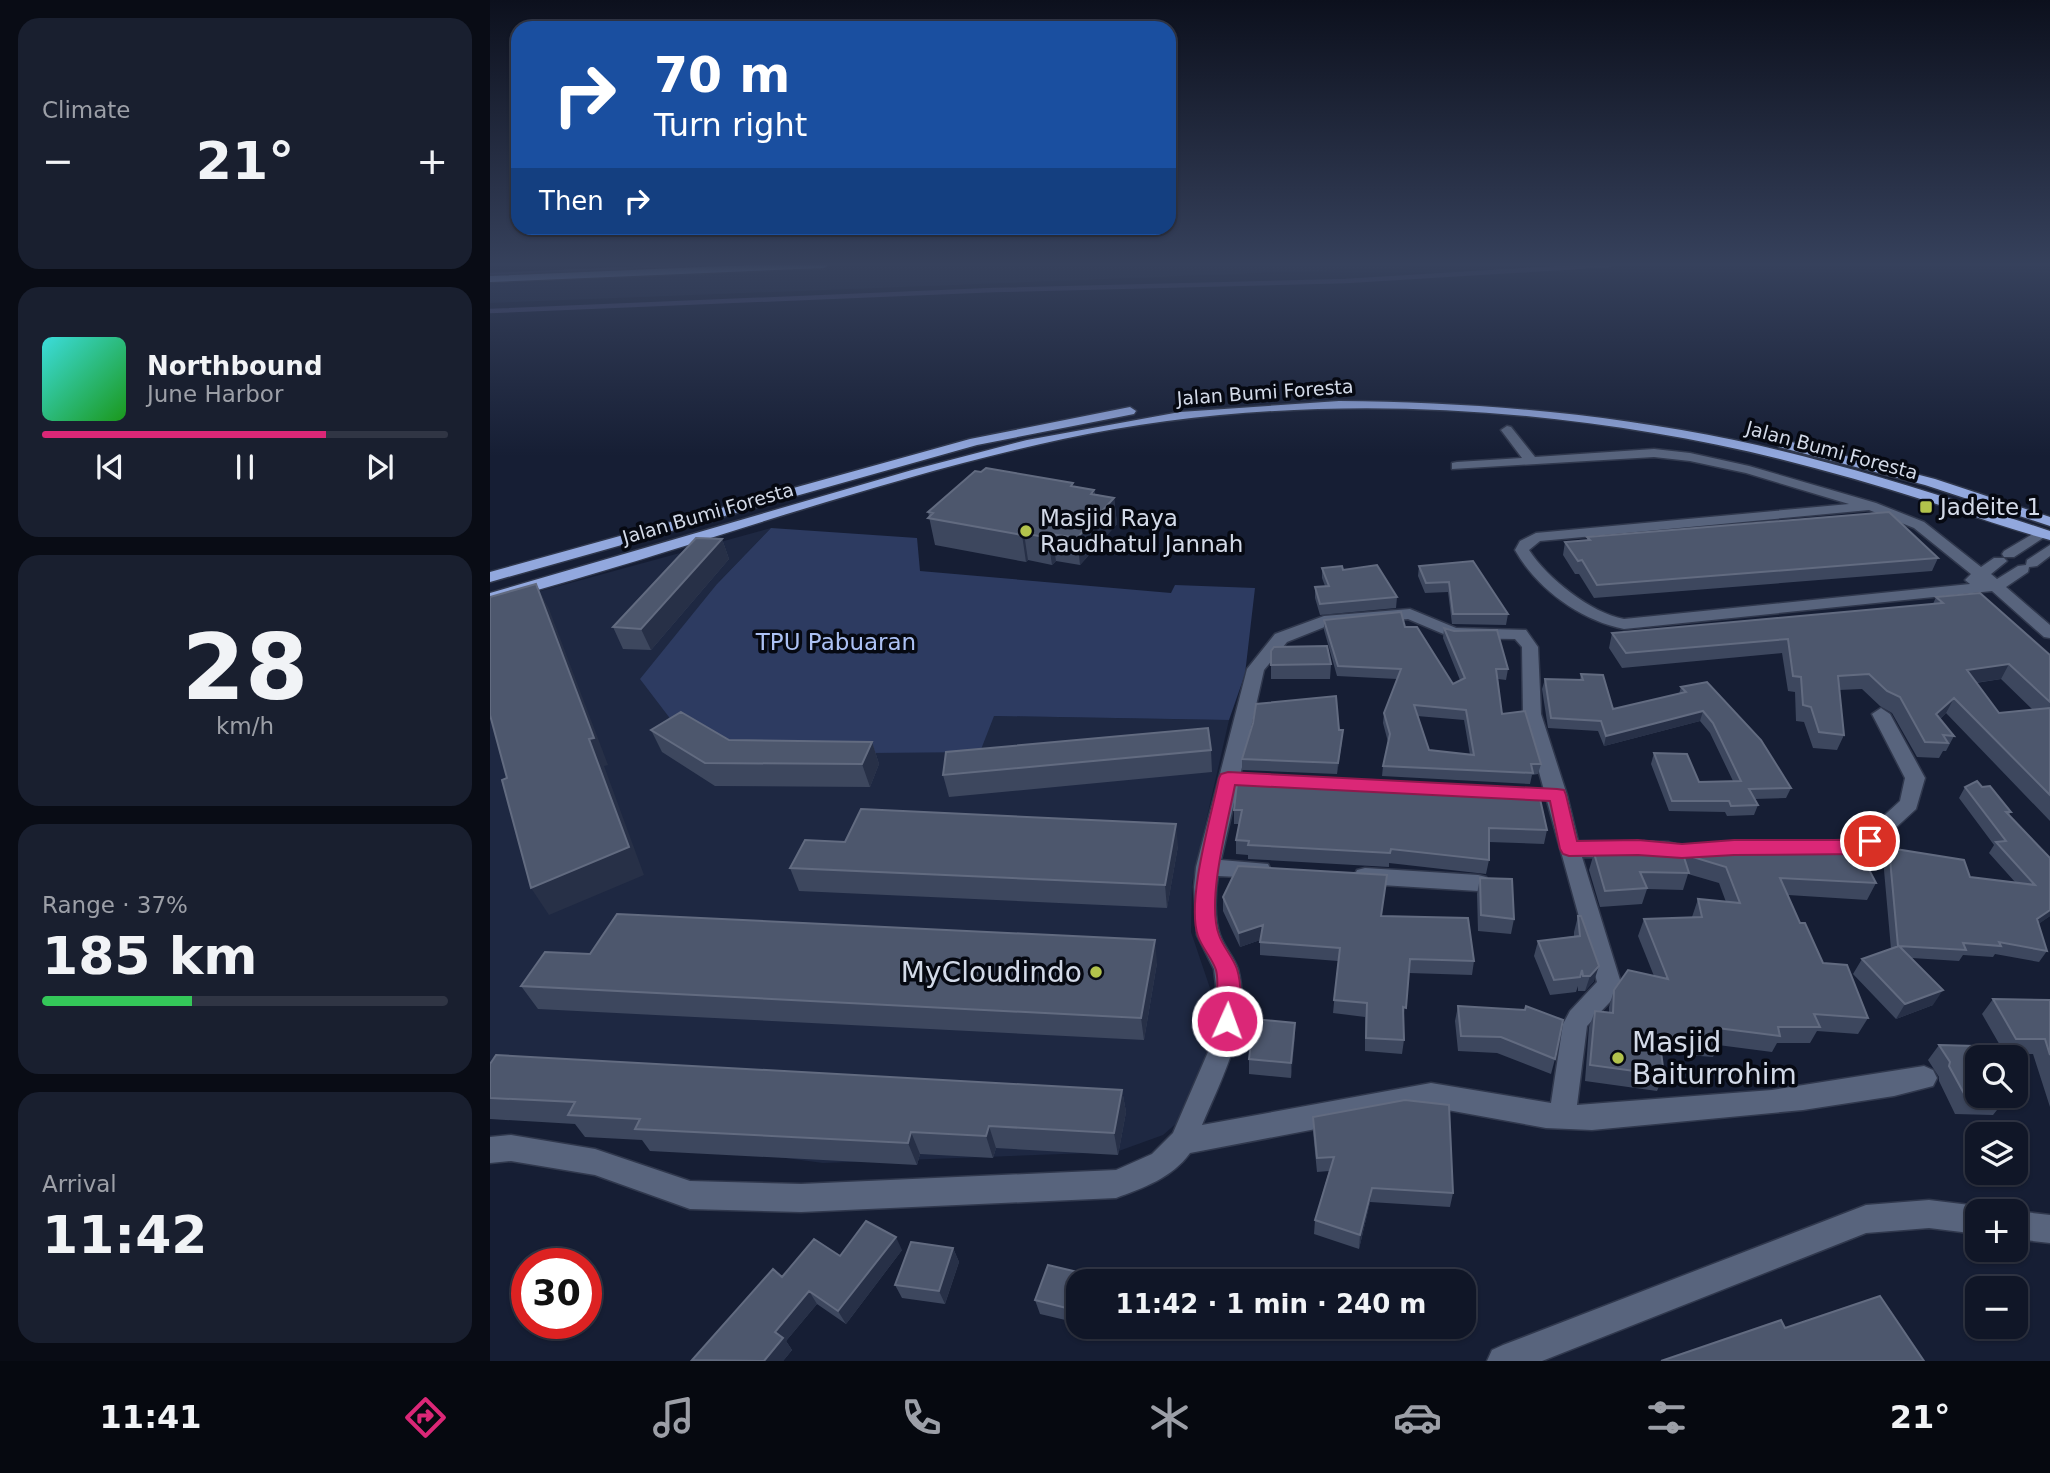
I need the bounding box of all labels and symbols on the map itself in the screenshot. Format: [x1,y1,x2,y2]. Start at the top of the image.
street label: Jalan Bumi Foresta [1175,375,1354,409]
street label: Jalan Bumi Foresta [1743,416,1920,484]
street label: Jalan Bumi Foresta [619,478,796,548]
place label: Jadeite 1 [1938,494,2041,520]
marker: Jadeite 1 [1918,499,1934,515]
place label: Masjid Raya Raudhatul Jannah [1040,505,1243,557]
marker: Masjid Raya Raudhatul Jannah [1018,523,1034,539]
park label: TPU Pabuaran [755,629,916,655]
pin [1840,811,1900,871]
place label: MyCloudindo [901,956,1082,989]
marker: MyCloudindo [1088,964,1104,980]
position arrow [1190,984,1264,1058]
place label: Masjid Baiturrohim [1632,1026,1797,1091]
marker: Masjid Baiturrohim [1610,1050,1626,1066]
speed limit sign: 30 [511,1248,602,1339]

